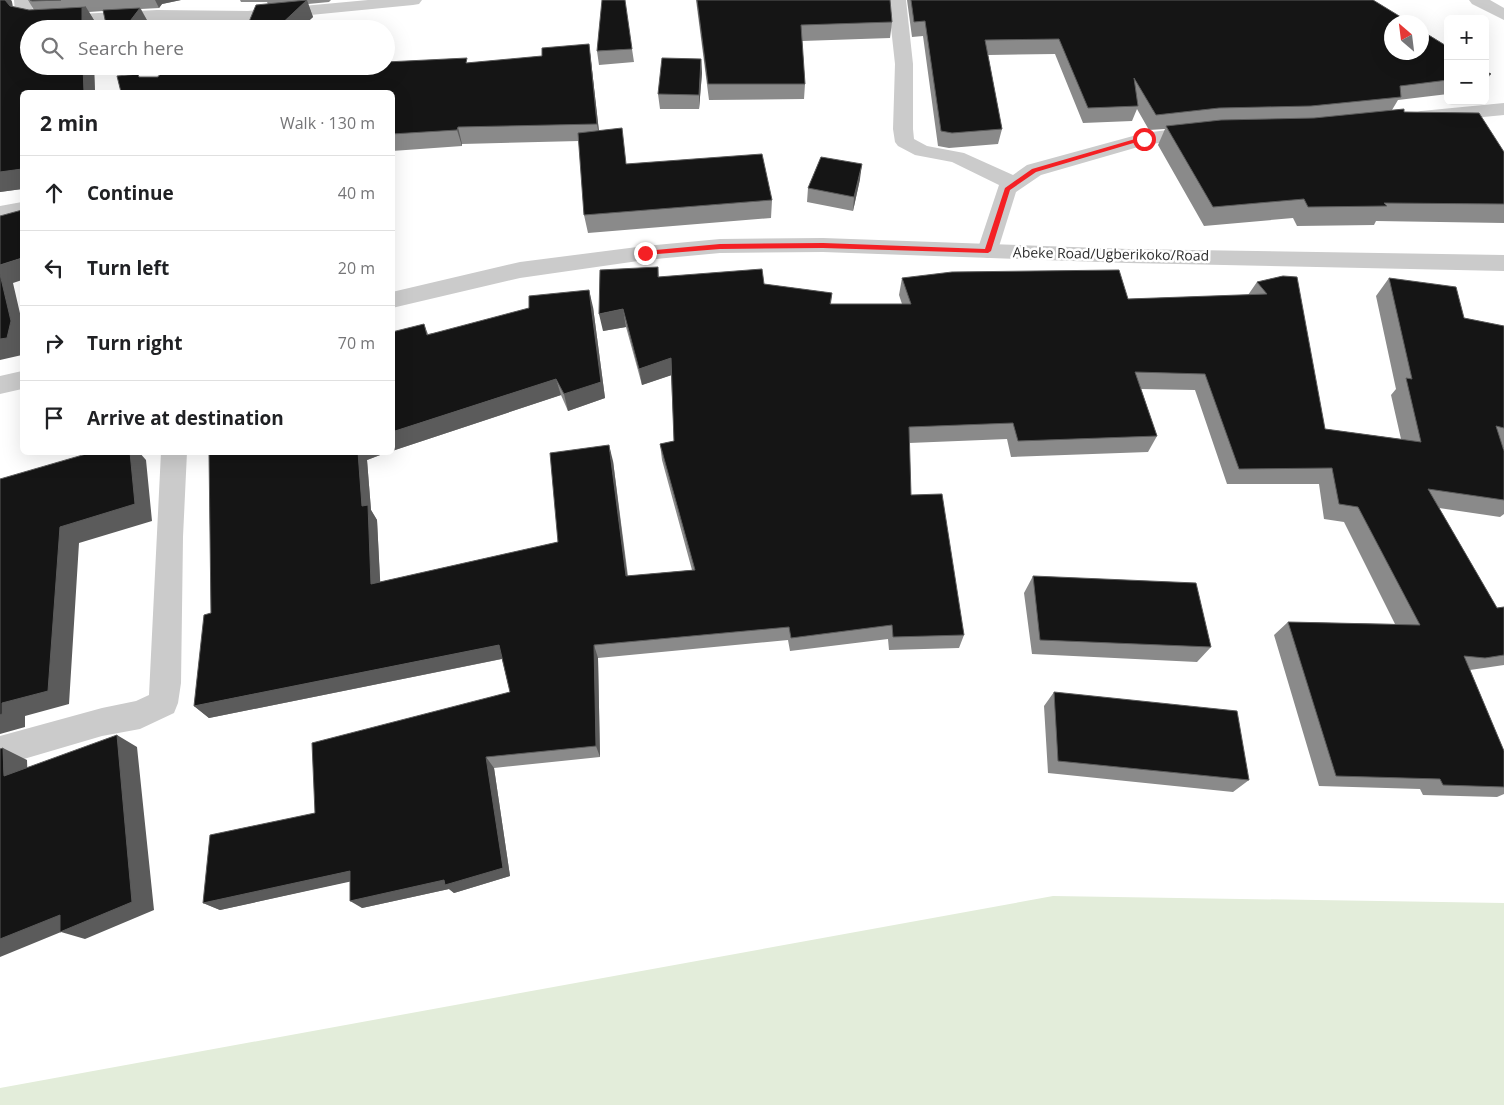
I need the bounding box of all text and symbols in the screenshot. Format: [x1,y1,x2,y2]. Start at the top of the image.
north arrow [1384,15,1429,60]
map controls [1444,15,1489,105]
button: + [1444,15,1489,60]
search box [20,20,395,75]
icon: search [38,34,66,62]
text: Search here [78,35,184,61]
button: − [1444,60,1489,105]
text: 2 min [40,109,98,137]
text: Walk · 130 m [280,112,375,134]
route start [1133,128,1156,151]
icon: ahead [40,179,68,207]
text: Continue [87,180,174,206]
text: 40 m [338,182,375,204]
route end [634,242,657,265]
street label: Abeke Road/Ugberikoko/Road [1013,242,1209,265]
icon: left [40,254,68,282]
text: Turn left [87,255,169,281]
text: 20 m [338,257,375,279]
icon: right [40,329,68,357]
text: Turn right [87,330,182,356]
text: 70 m [338,332,375,354]
icon: arrive [40,404,68,432]
text: Arrive at destination [87,405,284,431]

